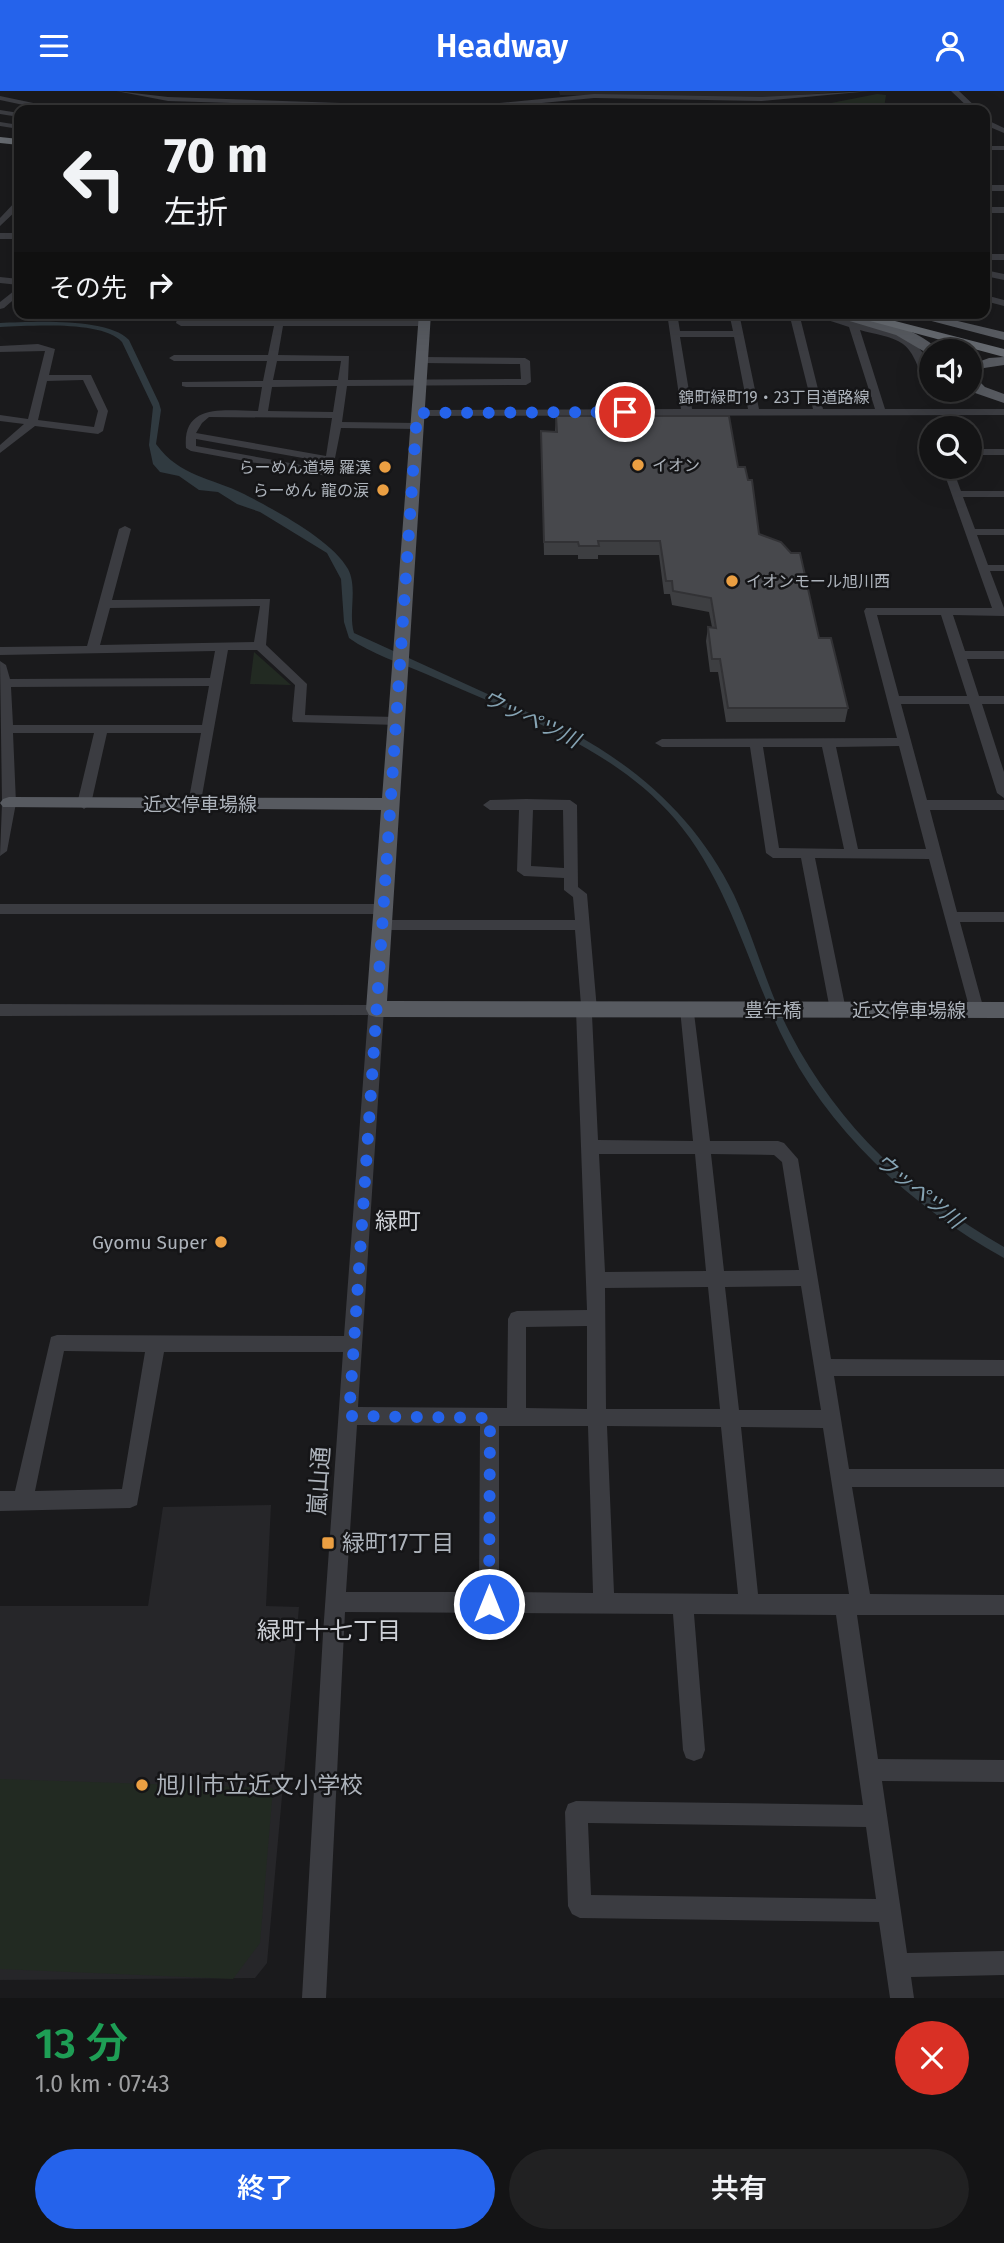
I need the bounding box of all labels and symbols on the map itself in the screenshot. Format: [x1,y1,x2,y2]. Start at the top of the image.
pin [595,382,655,442]
street label: 錦町緑町19・23丁目道路線 [678,388,870,407]
place label: イオン [652,456,700,475]
marker: イオン [630,457,646,473]
place label: らーめん道場 羅漢 [239,458,371,477]
marker: らーめん道場 羅漢 [377,459,393,475]
place label: らーめん 龍の涙 [253,481,369,500]
marker: らーめん 龍の涙 [375,482,391,498]
place label: イオンモール旭川西 [746,572,890,591]
marker: イオンモール旭川西 [724,573,740,589]
water label: ウッペツ川 [478,684,586,755]
street label: 近文停車場線 [143,793,257,816]
street label: 豊年橋 [744,999,802,1022]
street label: 近文停車場線 [852,999,966,1022]
water label: ウッペツ川 [870,1148,970,1235]
district label: 緑町 [375,1207,421,1235]
place label: Gyomu Super [92,1231,208,1254]
marker: Gyomu Super [213,1234,229,1250]
street label: 嵐山通 [303,1446,335,1516]
place label: 緑町17丁目 [342,1529,454,1557]
marker: 緑町17丁目 [320,1535,336,1551]
position arrow [452,1567,526,1641]
district label: 緑町十七丁目 [257,1617,401,1645]
place label: 旭川市立近文小学校 [156,1771,363,1799]
marker: 旭川市立近文小学校 [134,1777,150,1793]

